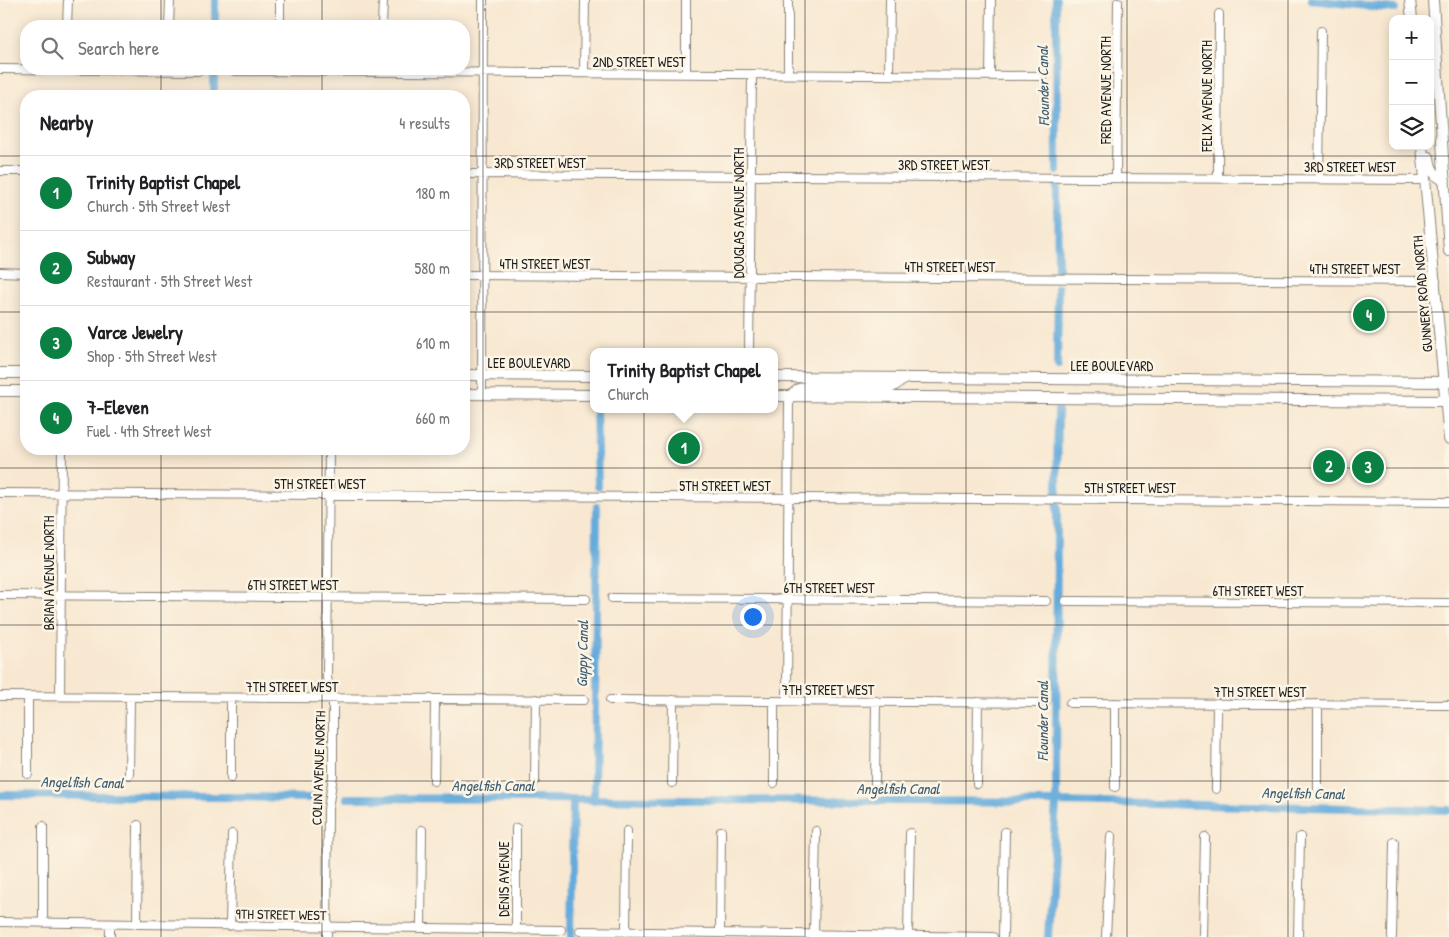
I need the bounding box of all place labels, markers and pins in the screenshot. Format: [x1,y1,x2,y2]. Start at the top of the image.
pin: 4 [1353,296,1385,334]
pin: 1 [668,429,700,467]
pin: 2 [1313,447,1345,485]
pin: 3 [1352,448,1384,486]

